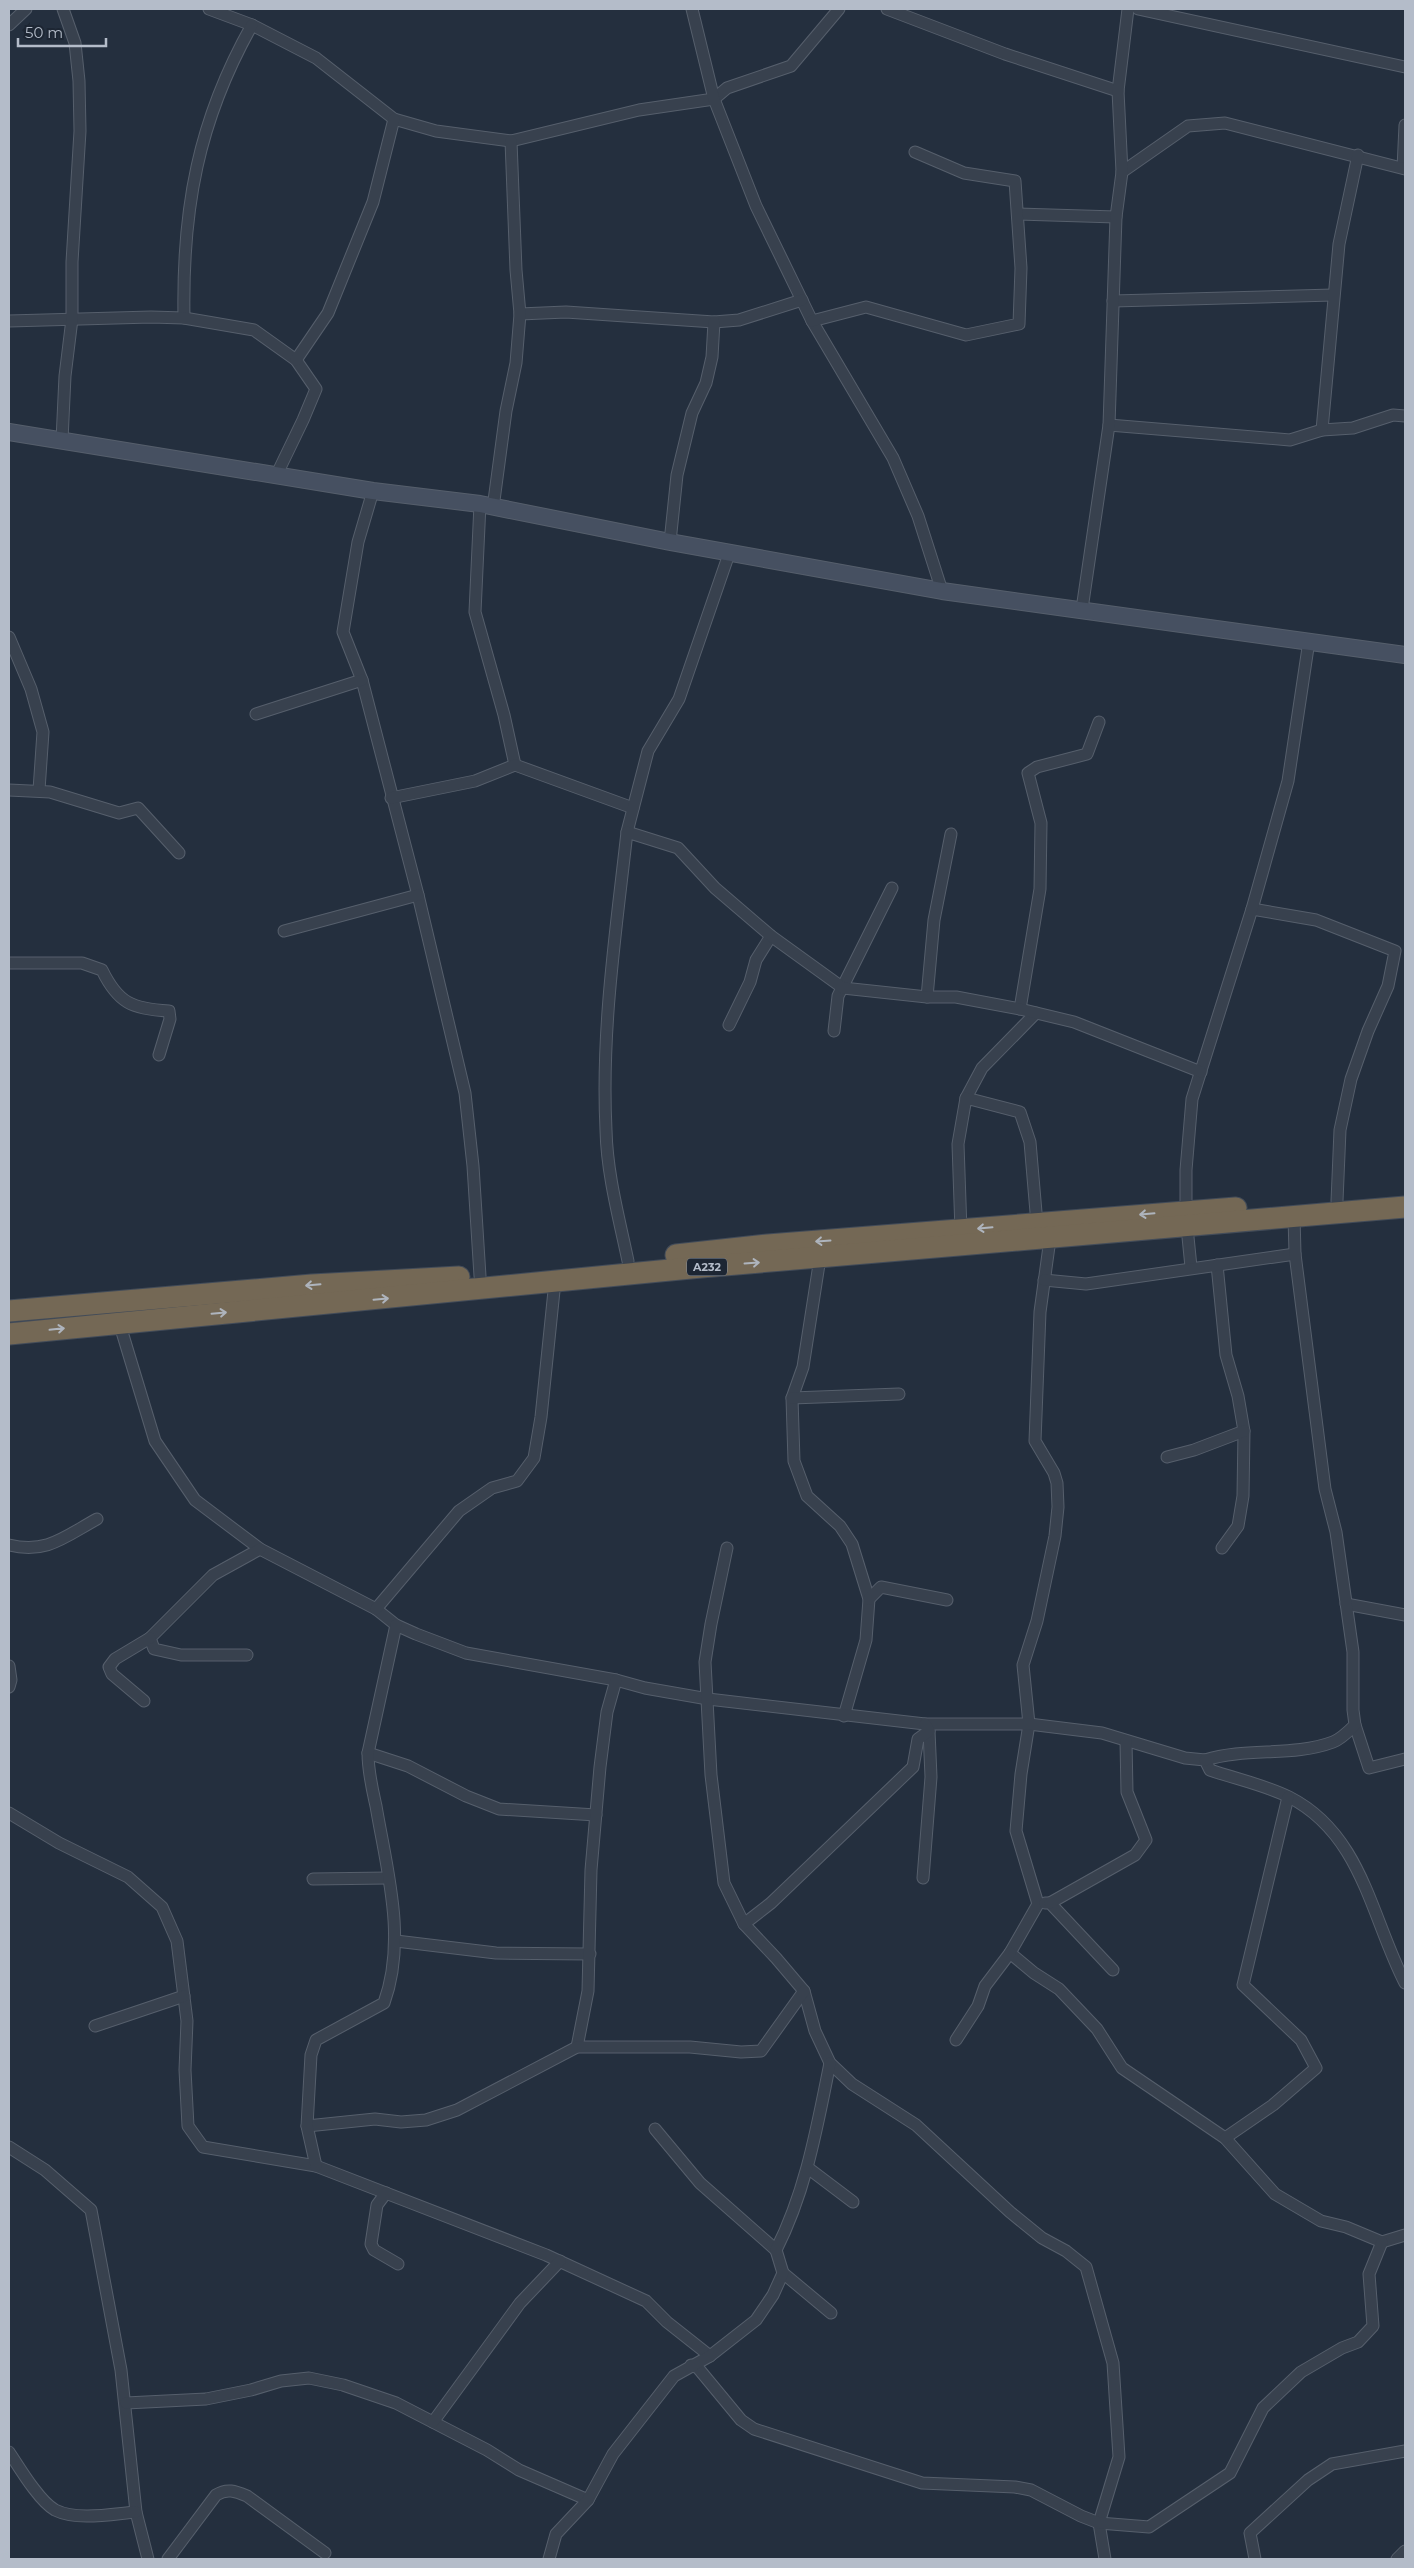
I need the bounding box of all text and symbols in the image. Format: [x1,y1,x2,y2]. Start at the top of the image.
scale bar [18,15,105,47]
text: 50 m [25,23,63,42]
one-way arrow [1140,1210,1156,1219]
one-way arrow [978,1223,994,1233]
one-way arrow [816,1236,832,1245]
road number: A232 [687,1258,727,1276]
one-way arrow [743,1259,759,1268]
one-way arrow [305,1281,321,1290]
one-way arrow [373,1294,389,1304]
one-way arrow [211,1308,227,1318]
one-way arrow [49,1324,65,1334]

